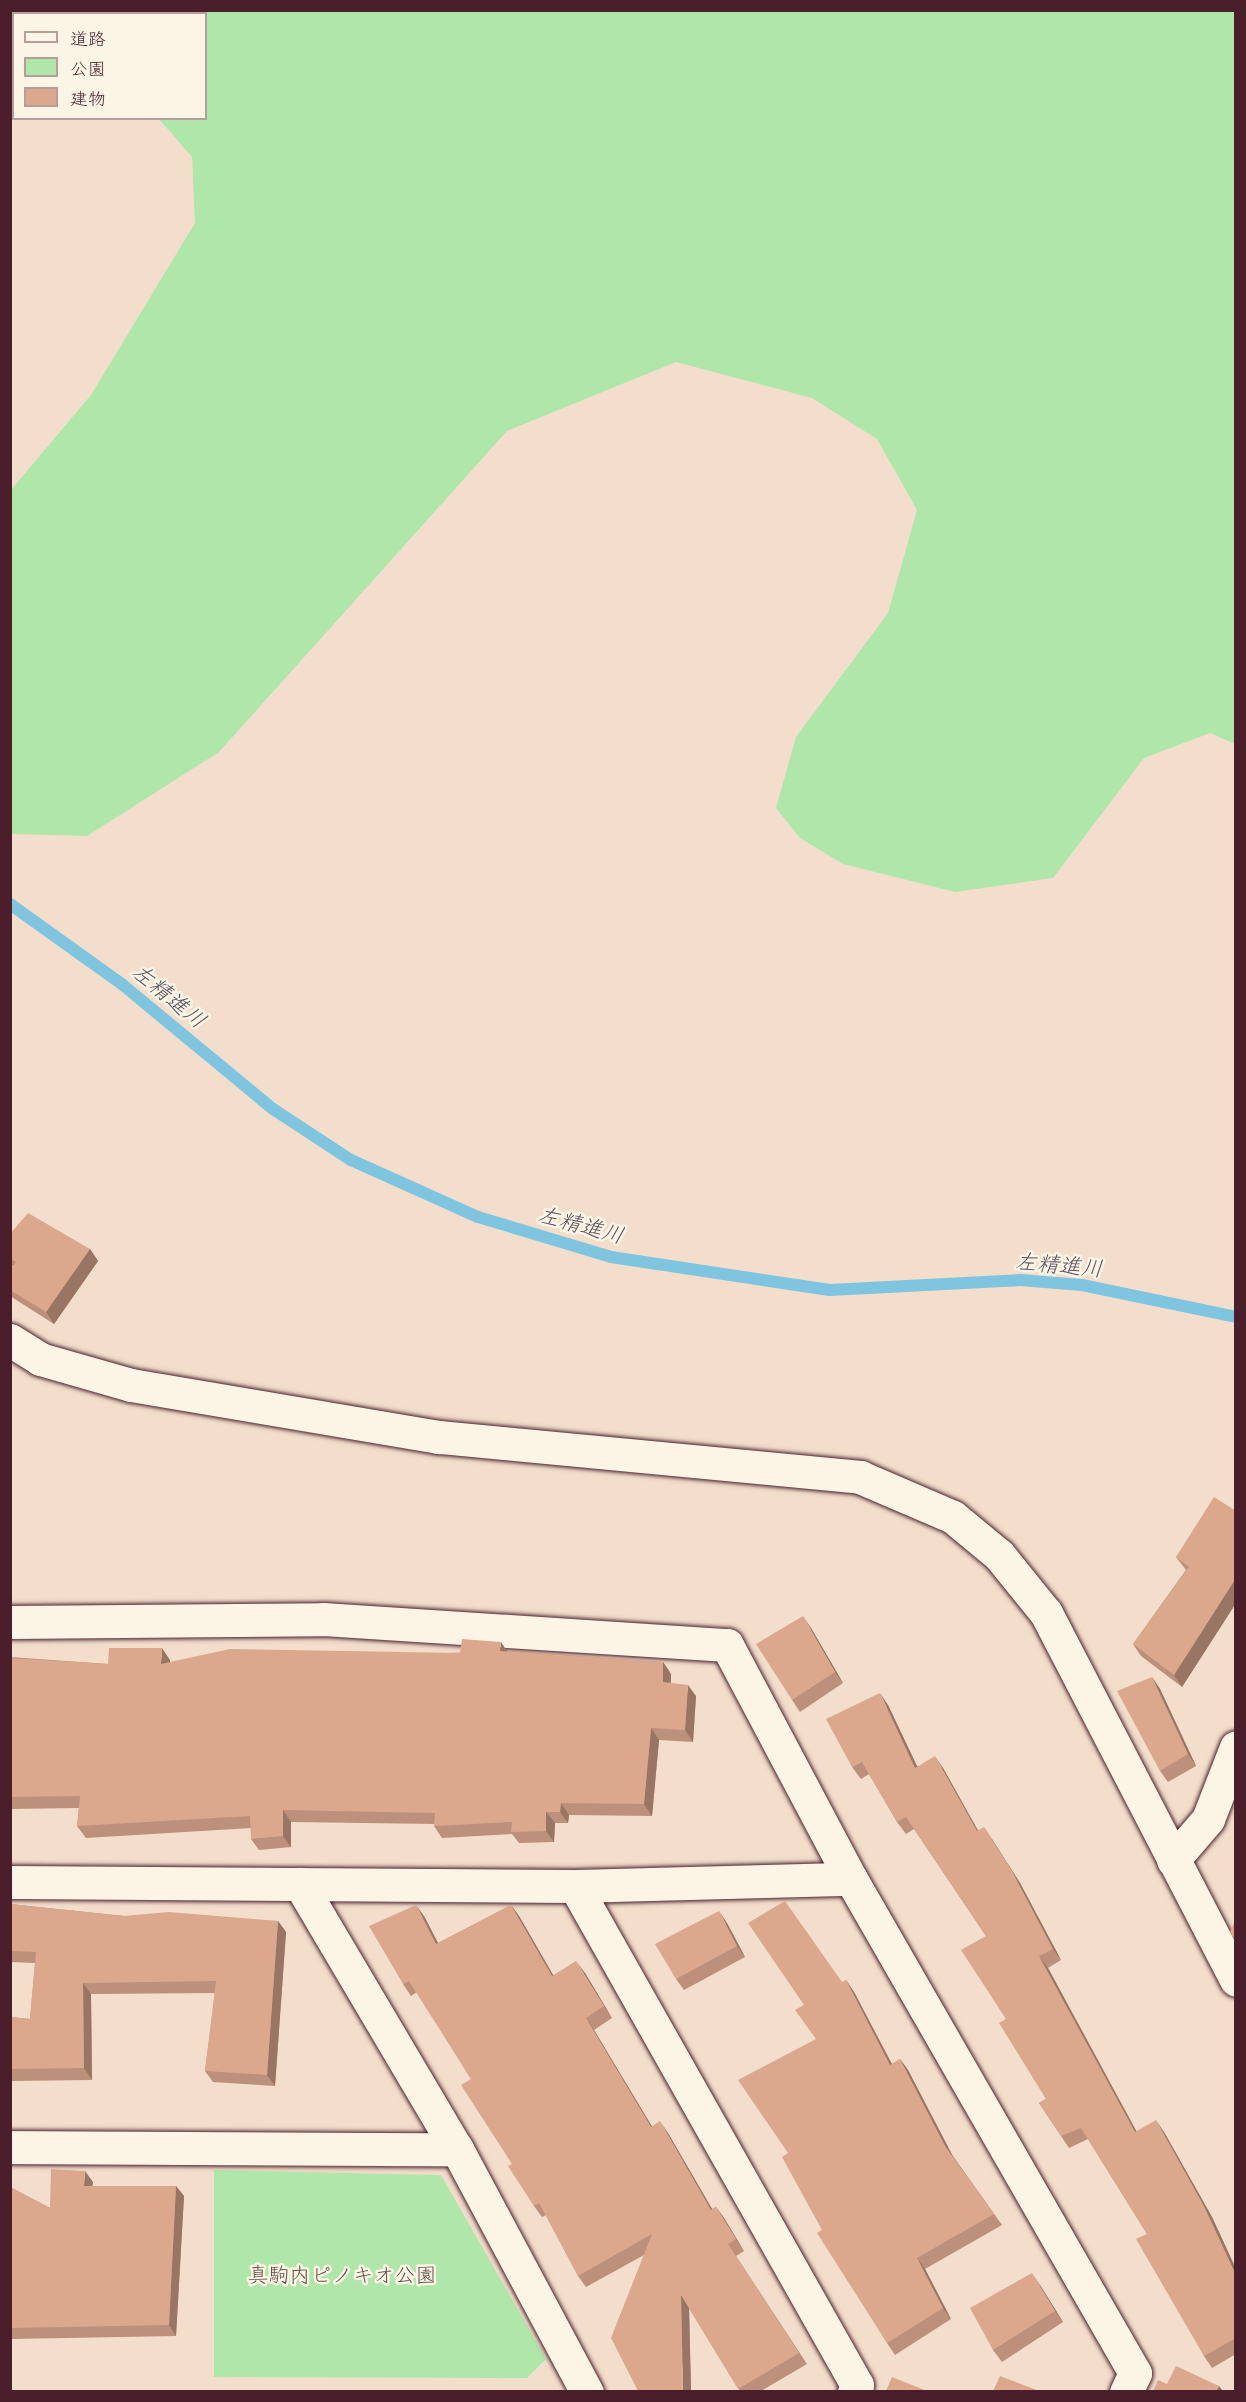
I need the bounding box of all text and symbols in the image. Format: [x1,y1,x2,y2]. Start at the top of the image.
legend [12,12,207,120]
text: 道路 [70,28,106,50]
text: 公園 [70,58,106,80]
text: 建物 [70,88,106,110]
water label: 左精進川 [126,958,212,1034]
water label: 左精進川 [535,1201,627,1249]
water label: 左精進川 [1014,1248,1104,1282]
park label: 真駒内ピノキオ公園 [248,2262,436,2288]

